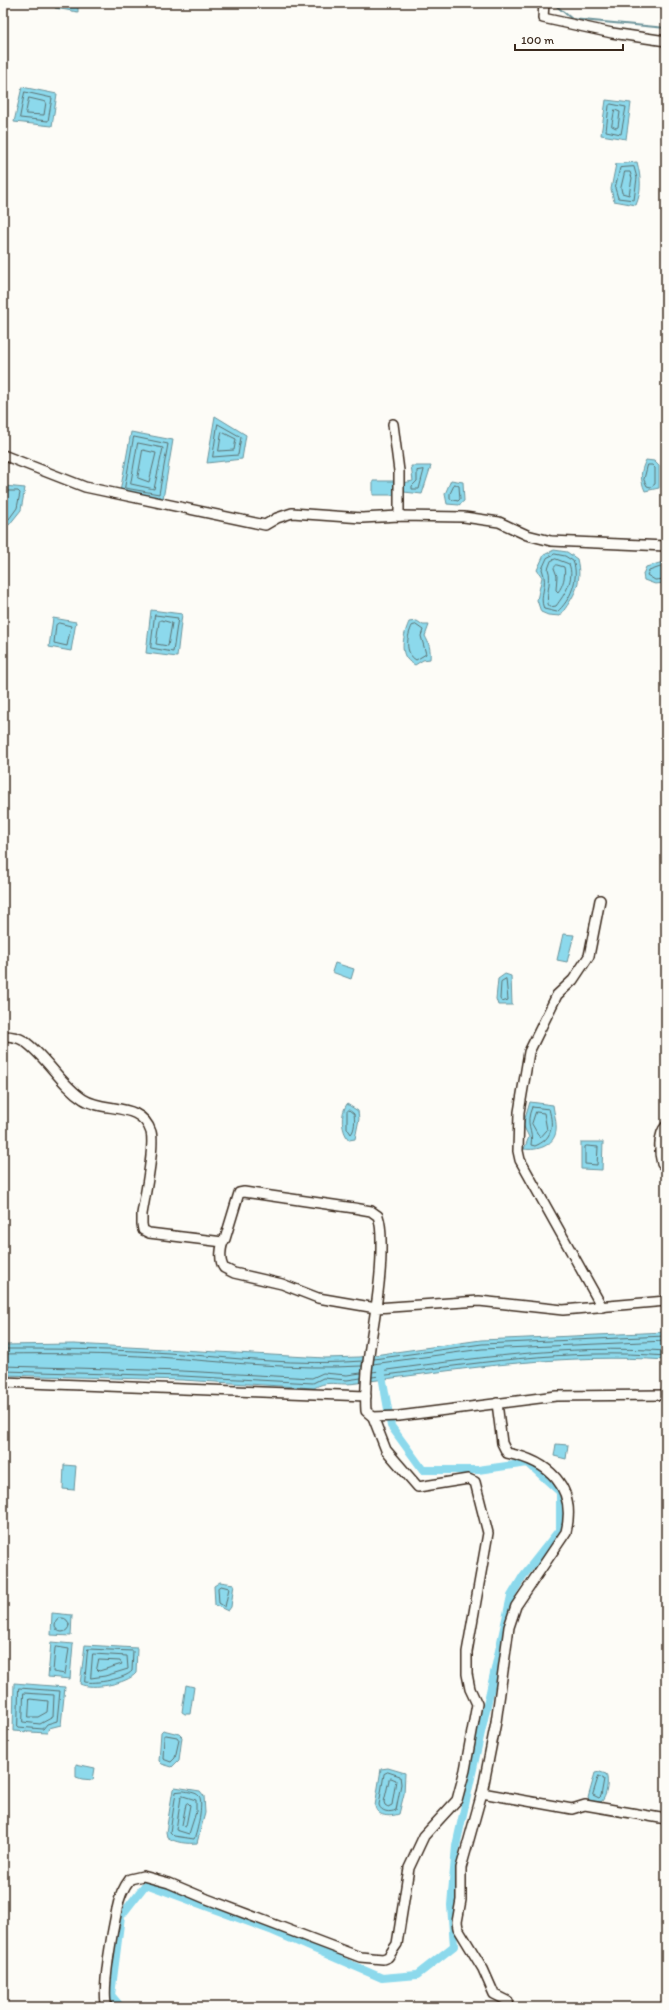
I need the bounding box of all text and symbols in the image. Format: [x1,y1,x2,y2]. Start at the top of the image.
scale bar [515,26,623,52]
text: 100 m [521,33,554,47]

